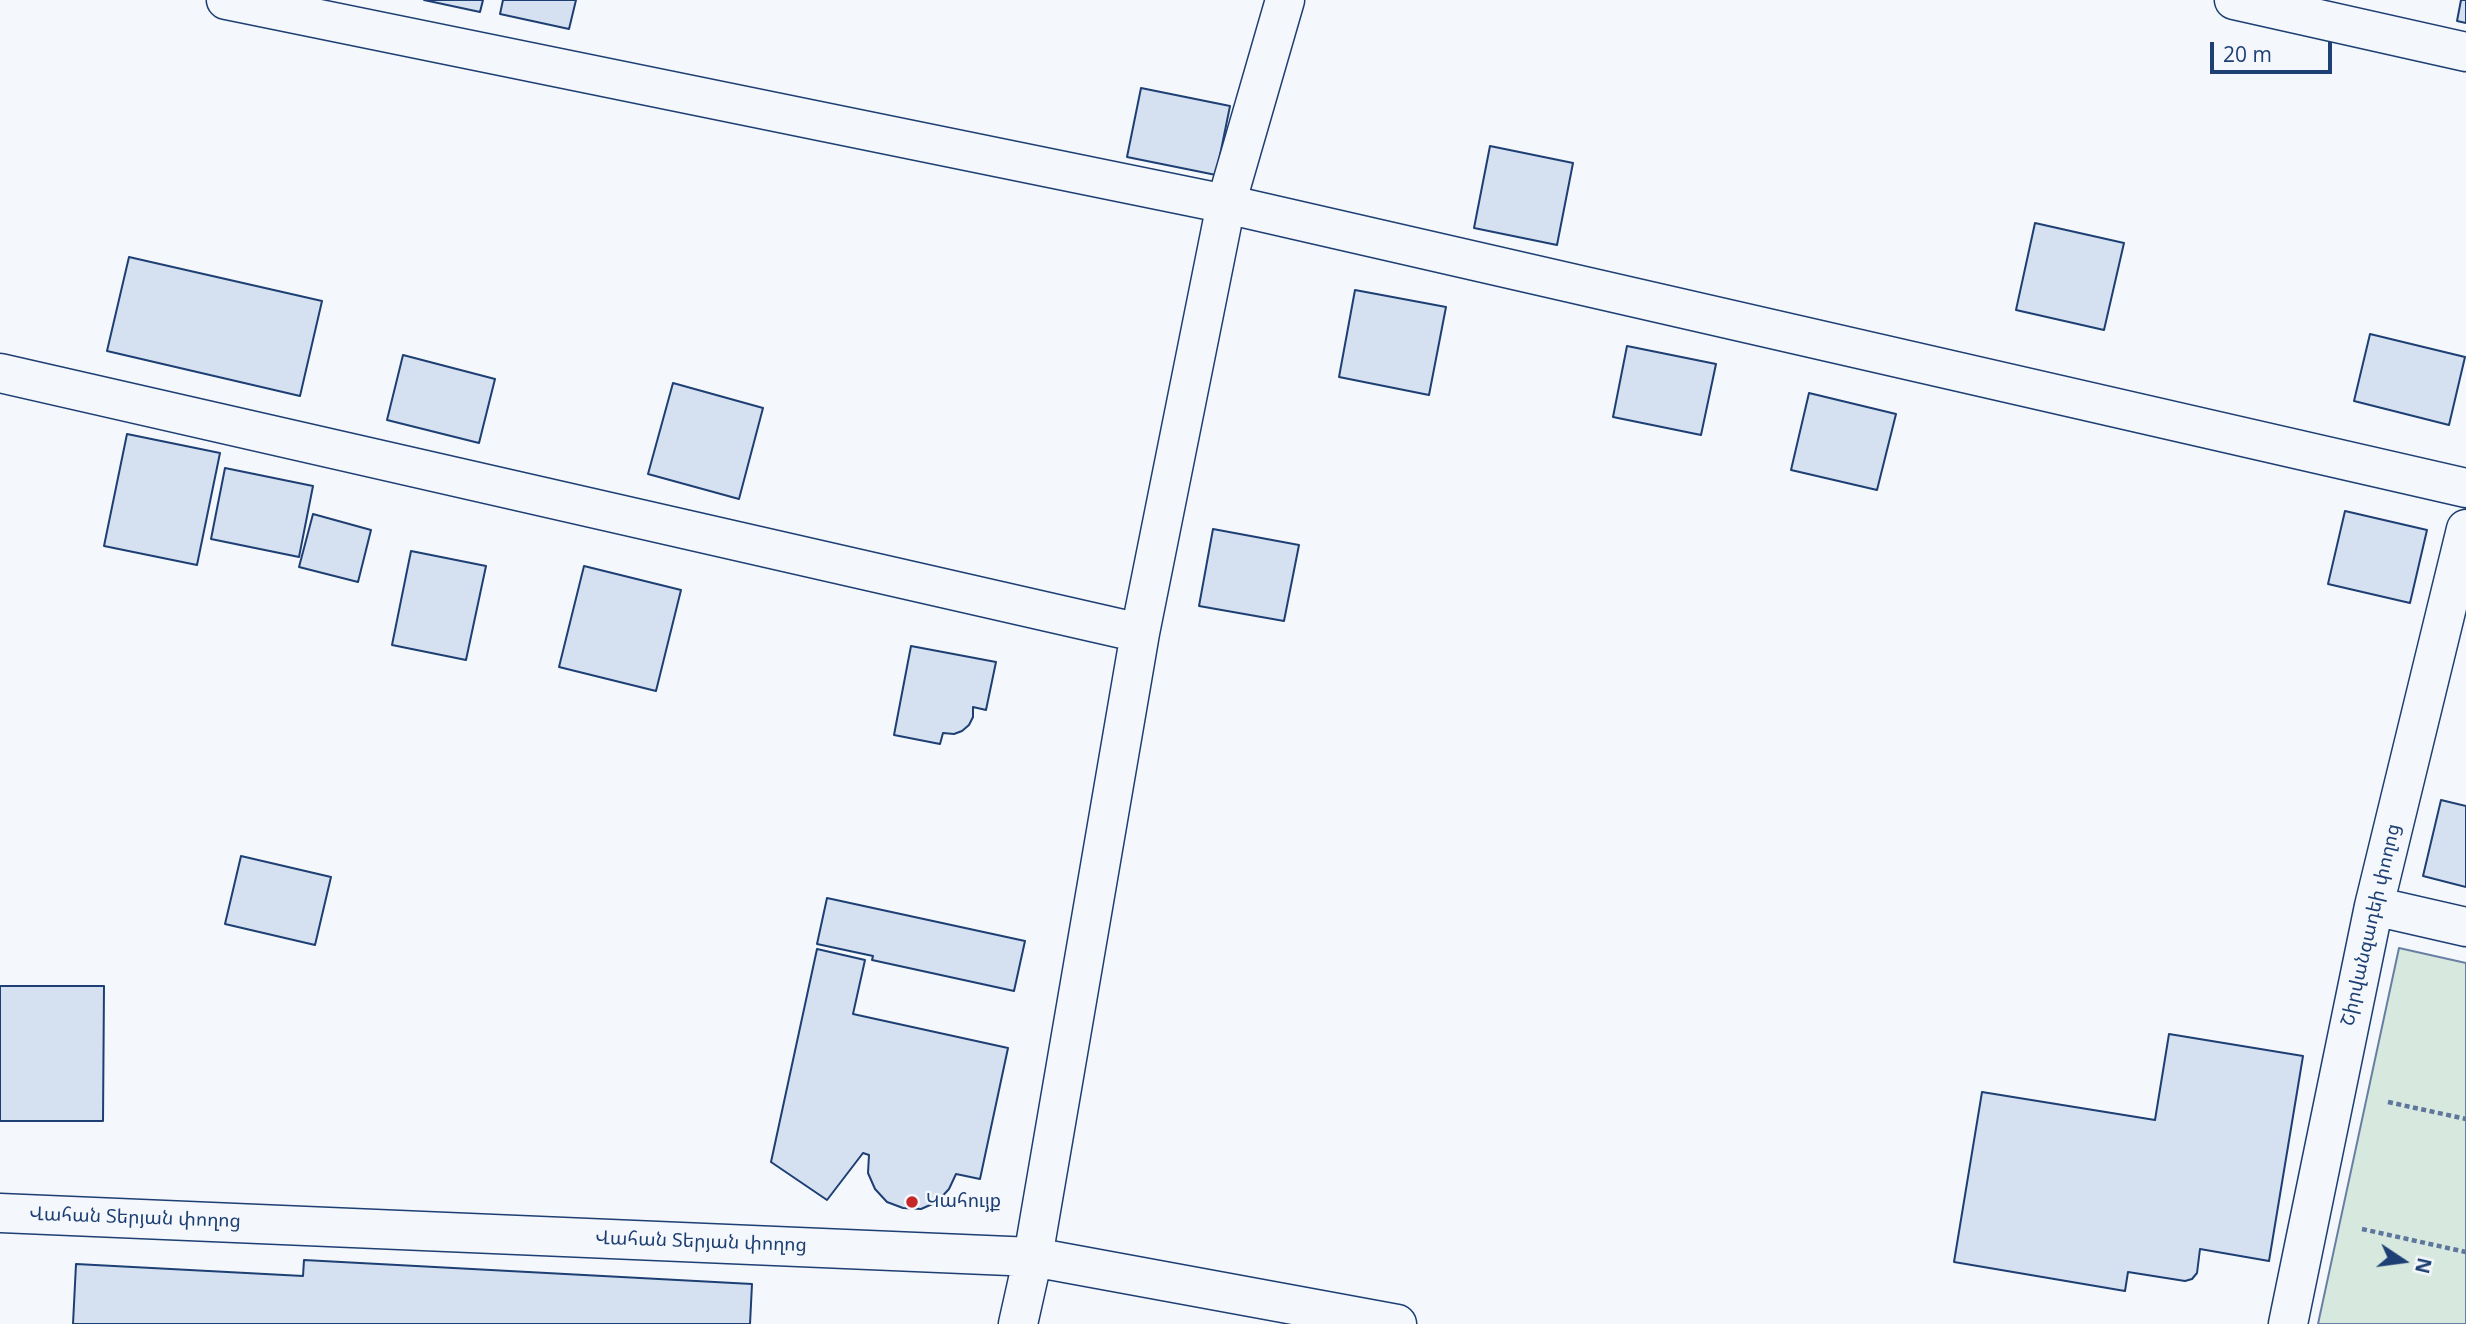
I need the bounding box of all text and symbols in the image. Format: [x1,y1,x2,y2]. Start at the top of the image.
scale bar [2214,28,2336,72]
text: 20 m [2223,40,2272,68]
street label: Շիրվանզադեի փողոց [2337,822,2405,1028]
place label: Կահույք [926,1191,1001,1213]
marker: Կահույք [904,1194,920,1210]
street label: Վահան Տերյան փողոց [29,1203,241,1233]
north arrow [2368,1226,2438,1296]
street label: Վահան Տերյան փողոց [595,1227,807,1257]
text: N [2409,1255,2438,1276]

